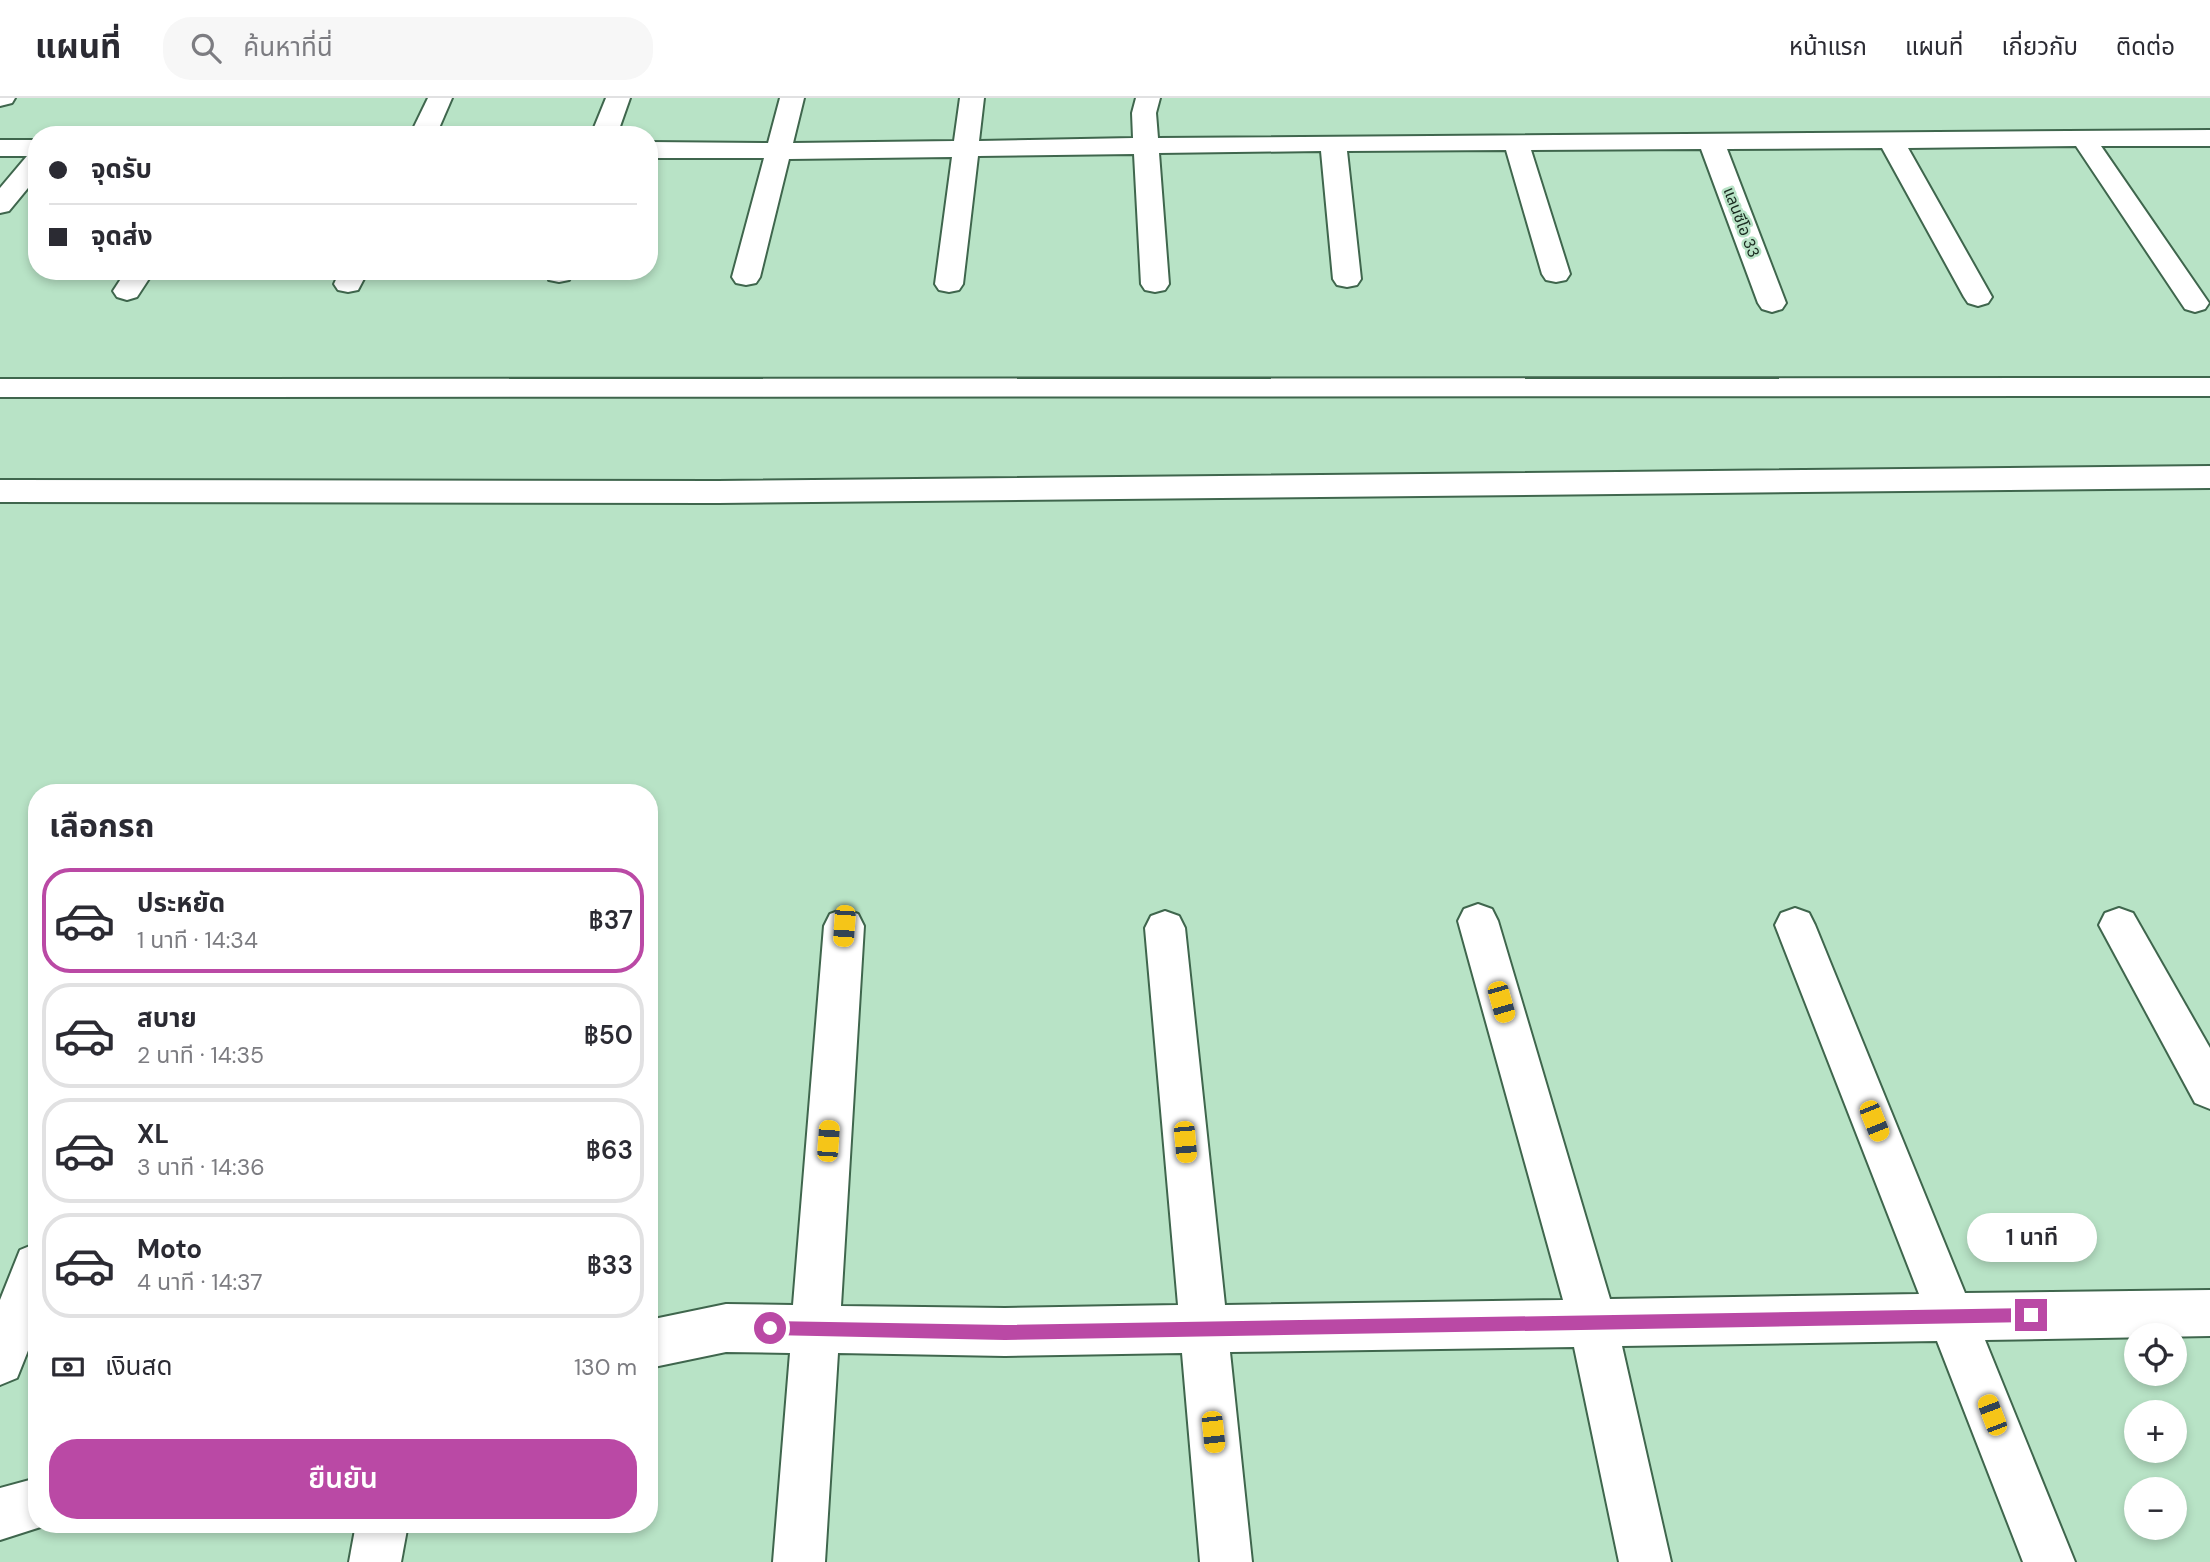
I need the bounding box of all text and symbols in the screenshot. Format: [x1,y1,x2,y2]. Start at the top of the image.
search box [163,17,653,80]
text: แผนที่ [35,25,121,68]
icon: search [187,29,225,67]
text: ค้นหาที่นี่ [243,30,333,64]
text: หน้าแรก [1789,31,1867,62]
text: แผนที่ [1905,31,1963,62]
text: เกี่ยวกับ [2001,31,2078,62]
text: ติดต่อ [2116,31,2175,62]
text: จุดรับ [91,152,152,186]
street label: แลนซีโอ 33 [1718,184,1765,260]
text: จุดส่ง [91,219,153,253]
text: เลือกรถ [49,805,154,847]
text: ประหยัด [137,886,225,920]
icon: car [53,889,116,952]
text: ฿37 [589,903,633,937]
car [833,904,856,948]
text: 1 นาที · 14:34 [137,925,258,955]
car [1486,979,1517,1025]
text: สบาย [137,1001,197,1035]
icon: car [53,1004,116,1067]
text: ฿50 [584,1018,633,1052]
text: 2 นาที · 14:35 [137,1040,264,1070]
car [1857,1098,1892,1144]
text: XL [137,1117,169,1151]
icon: car [53,1119,116,1182]
car [817,1119,840,1163]
car [1173,1120,1198,1164]
text: ฿63 [586,1133,633,1167]
text: 3 นาที · 14:36 [137,1152,265,1182]
callout: 1 นาที [1966,1214,2096,1262]
text: 1 นาที [2006,1222,2058,1252]
text: Moto [137,1232,202,1266]
icon: car [53,1234,116,1297]
text: ฿33 [587,1248,633,1282]
text: 4 นาที · 14:37 [137,1267,263,1297]
route end [2015,1299,2047,1331]
route start [754,1312,786,1344]
map controls [2124,1323,2187,1540]
button: locate [2124,1323,2187,1386]
icon: cash [49,1348,87,1386]
text: เงินสด [105,1349,172,1383]
text: 130 m [574,1352,637,1382]
car [1975,1392,2010,1438]
button: + [2124,1400,2187,1463]
car [1201,1410,1226,1454]
button: ยืนยัน [49,1439,637,1519]
button: − [2124,1477,2187,1540]

